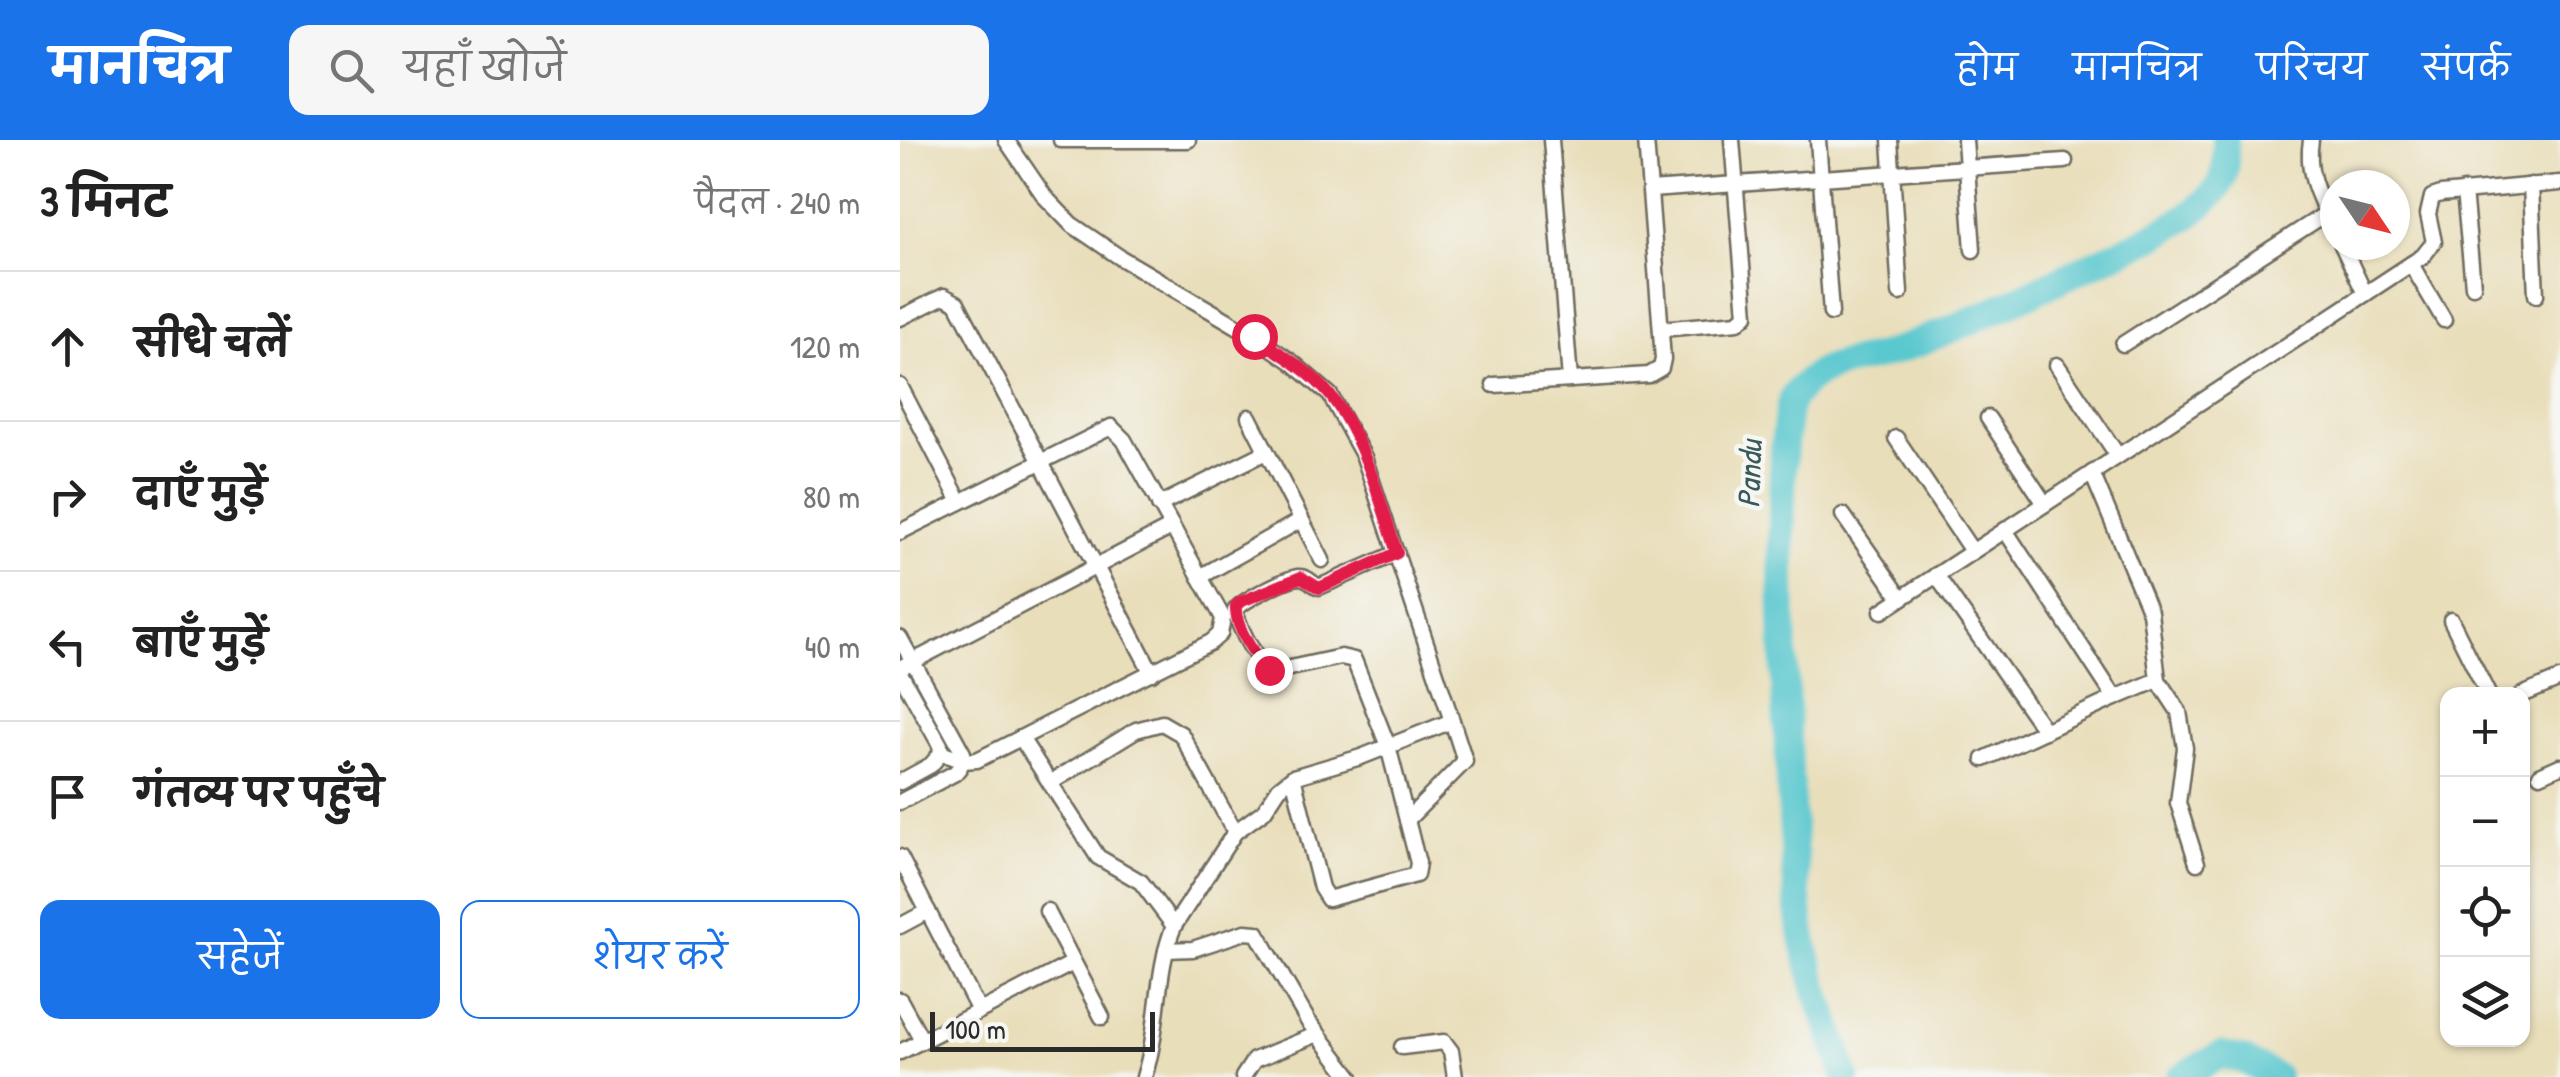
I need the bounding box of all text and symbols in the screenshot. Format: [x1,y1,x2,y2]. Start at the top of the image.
search box [289,25,989,115]
text: मानचित्र [50,33,229,98]
text: यहाँ खोजें [404,40,566,92]
icon: search [324,43,379,98]
text: होम [1956,44,2018,91]
text: मानचित्र [2073,44,2201,91]
text: परिचय [2256,44,2367,91]
text: संपर्क [2422,44,2510,91]
north arrow [2320,170,2410,260]
text: 3 मिनट [40,172,170,229]
text: पैदल · 240 m [694,181,860,224]
route start [1232,314,1278,360]
text: सीधे चलें [135,316,290,368]
icon: ahead [40,319,95,374]
text: 120 m [790,325,860,368]
water label: Pandu [1726,437,1772,509]
text: दाएँ मुड़ें [135,466,266,518]
icon: right [40,469,95,524]
text: 80 m [803,475,860,518]
text: बाएँ मुड़ें [135,616,267,668]
icon: left [40,619,95,674]
text: 40 m [805,625,860,668]
route end [1247,648,1293,694]
map controls [2440,687,2530,1047]
button: + [2440,687,2530,777]
text: गंतव्य पर पहुँचे [135,766,383,818]
icon: arrive [40,769,95,824]
button: − [2440,777,2530,867]
button: locate [2440,867,2530,957]
button: सहेजें [40,900,440,1019]
button: शेयर करें [460,900,860,1019]
button: layers [2440,957,2530,1047]
scale bar [930,1007,1155,1052]
text: 100 m [945,1010,1006,1048]

